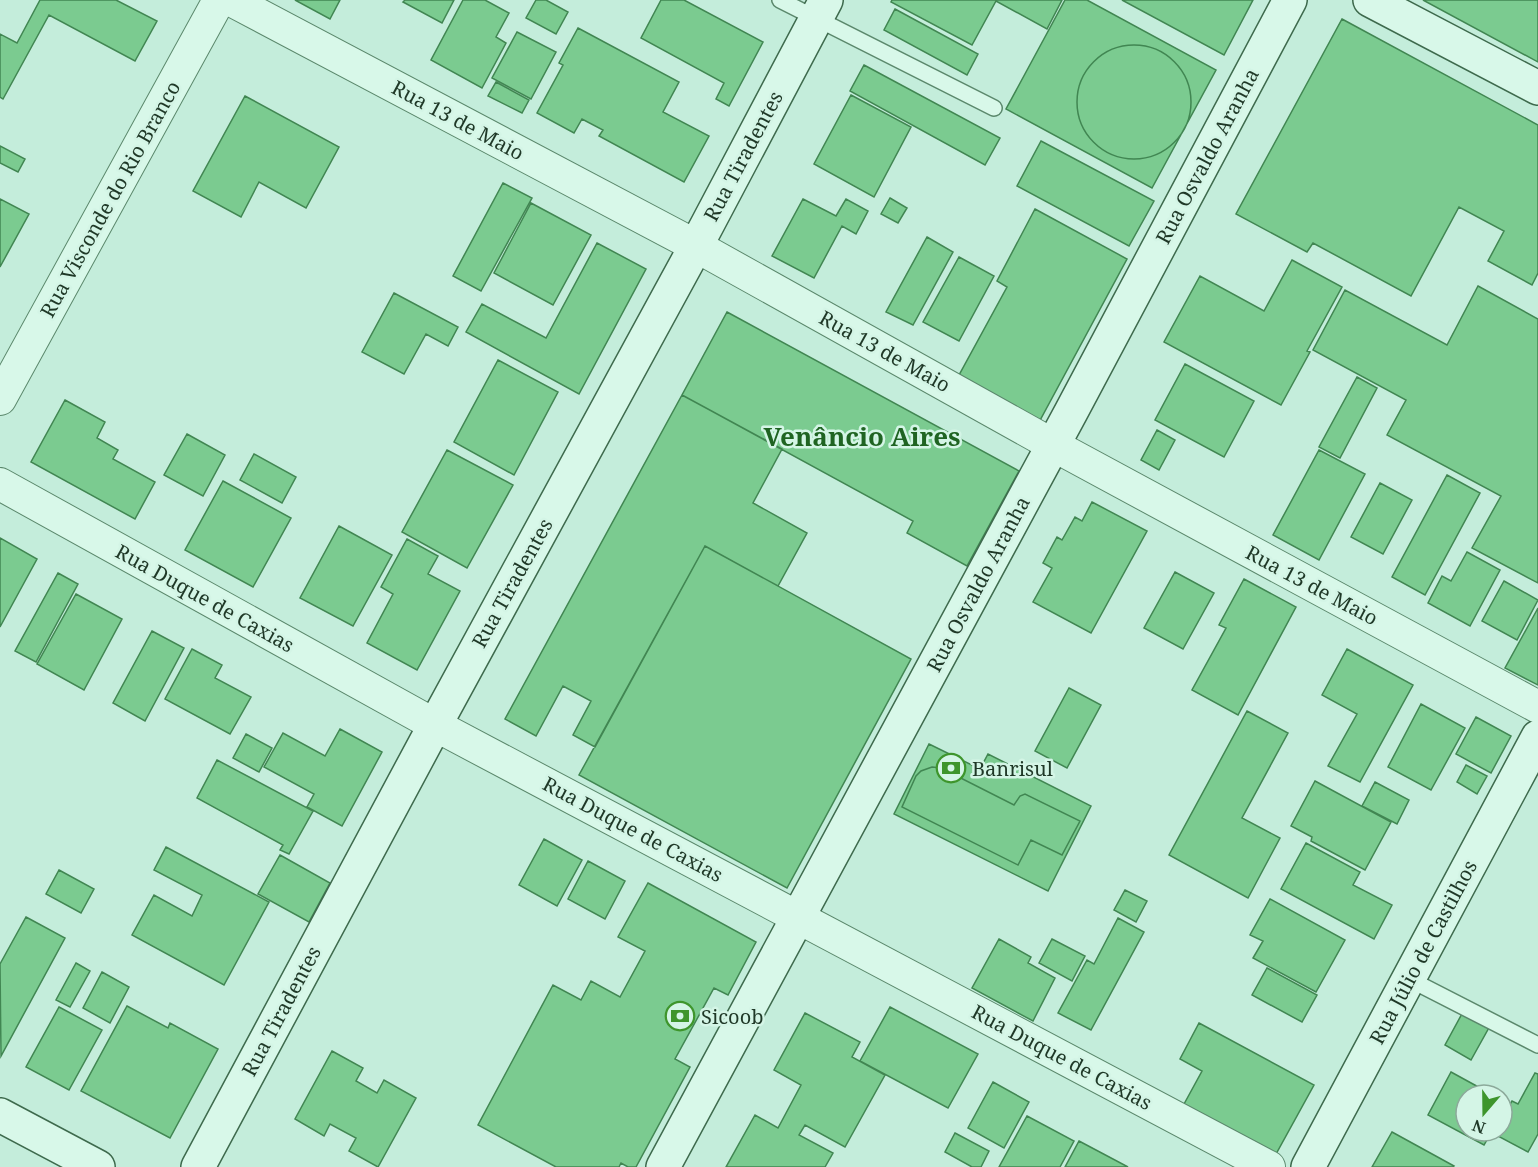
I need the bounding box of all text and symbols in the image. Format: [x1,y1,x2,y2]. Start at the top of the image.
street label: Rua Osvaldo Aranha [1149,63,1265,249]
street label: Rua 13 de Maio [387,74,529,166]
street label: Rua Visconde do Rio Branco [34,76,186,322]
street label: Rua Tiradentes [697,86,789,226]
street label: Rua 13 de Maio [815,304,955,398]
district label: Venâncio Aires [763,418,961,454]
street label: Rua Osvaldo Aranha [920,491,1036,677]
street label: Rua Tiradentes [465,514,559,652]
street label: Rua Duque de Caxias [111,538,299,658]
street label: Rua 13 de Maio [1241,539,1383,631]
bank icon: Banrisul [935,752,967,784]
place label: Banrisul [972,755,1053,782]
street label: Rua Duque de Caxias [538,770,728,888]
street label: Rua Júlio de Castilhos [1363,855,1483,1049]
street label: Rua Tiradentes [235,941,327,1081]
street label: Rua Duque de Caxias [967,998,1157,1116]
bank icon: Sicoob [664,1000,696,1032]
place label: Sicoob [701,1003,763,1030]
north arrow [1454,1083,1514,1143]
text: N [1469,1114,1489,1140]

